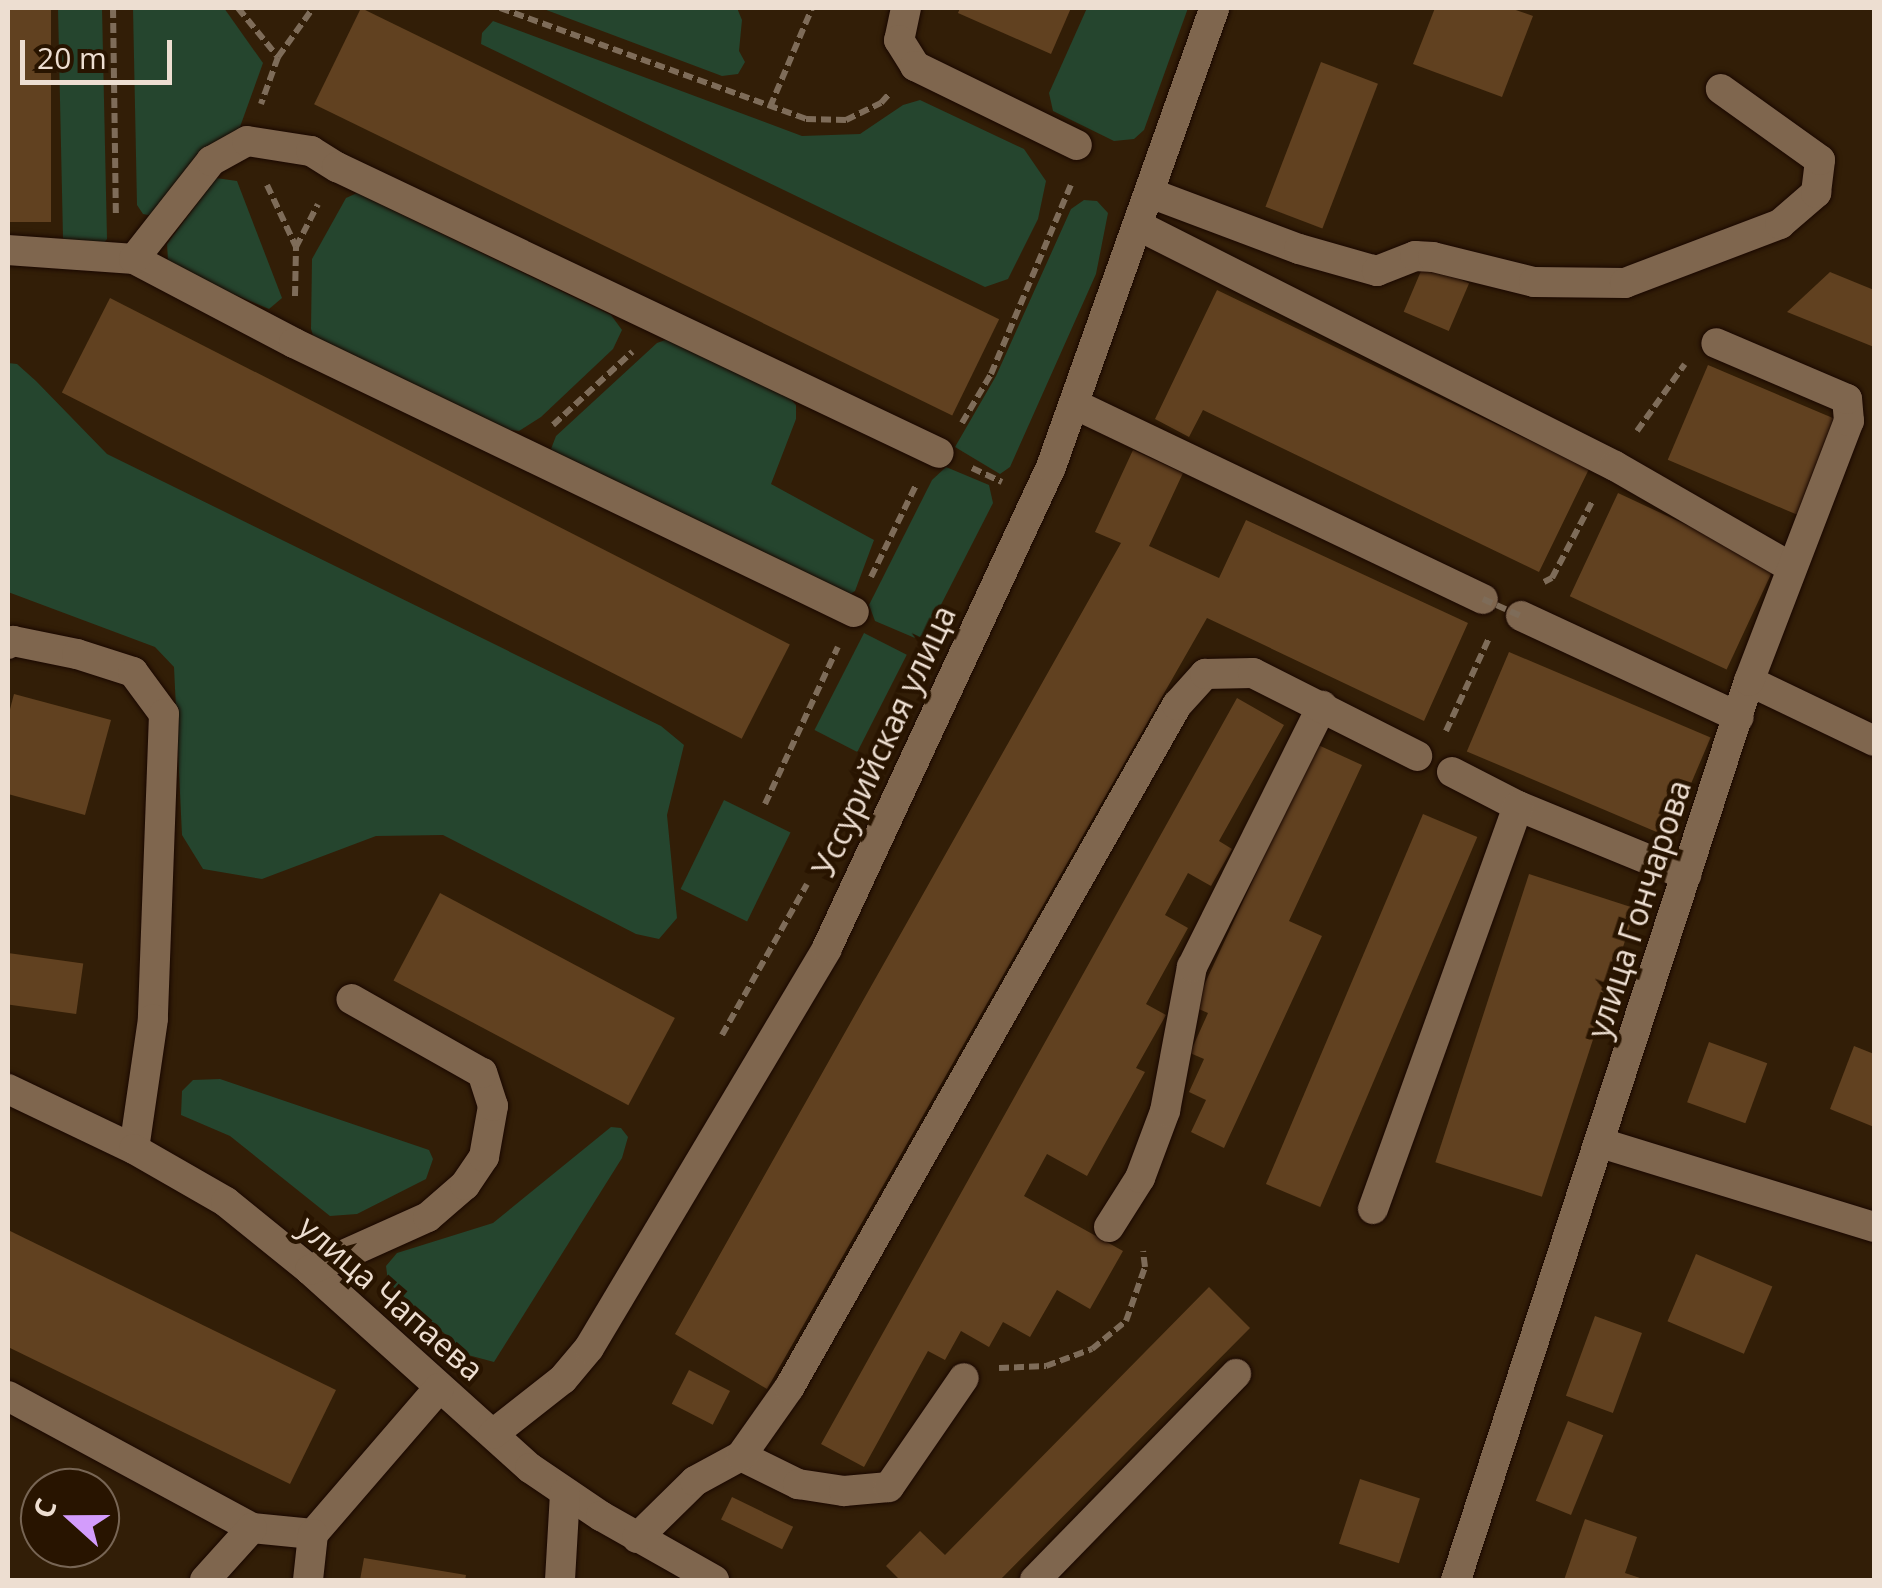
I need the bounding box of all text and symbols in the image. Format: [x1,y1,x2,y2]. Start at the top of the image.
scale bar [25,20,178,82]
text: 20 m [37,37,107,78]
street label: Уссурийская улица [804,599,964,883]
street label: улица Гончарова [1579,775,1699,1043]
street label: улица Чапаева [291,1207,491,1389]
north arrow [20,1468,120,1568]
text: С [23,1493,65,1523]

